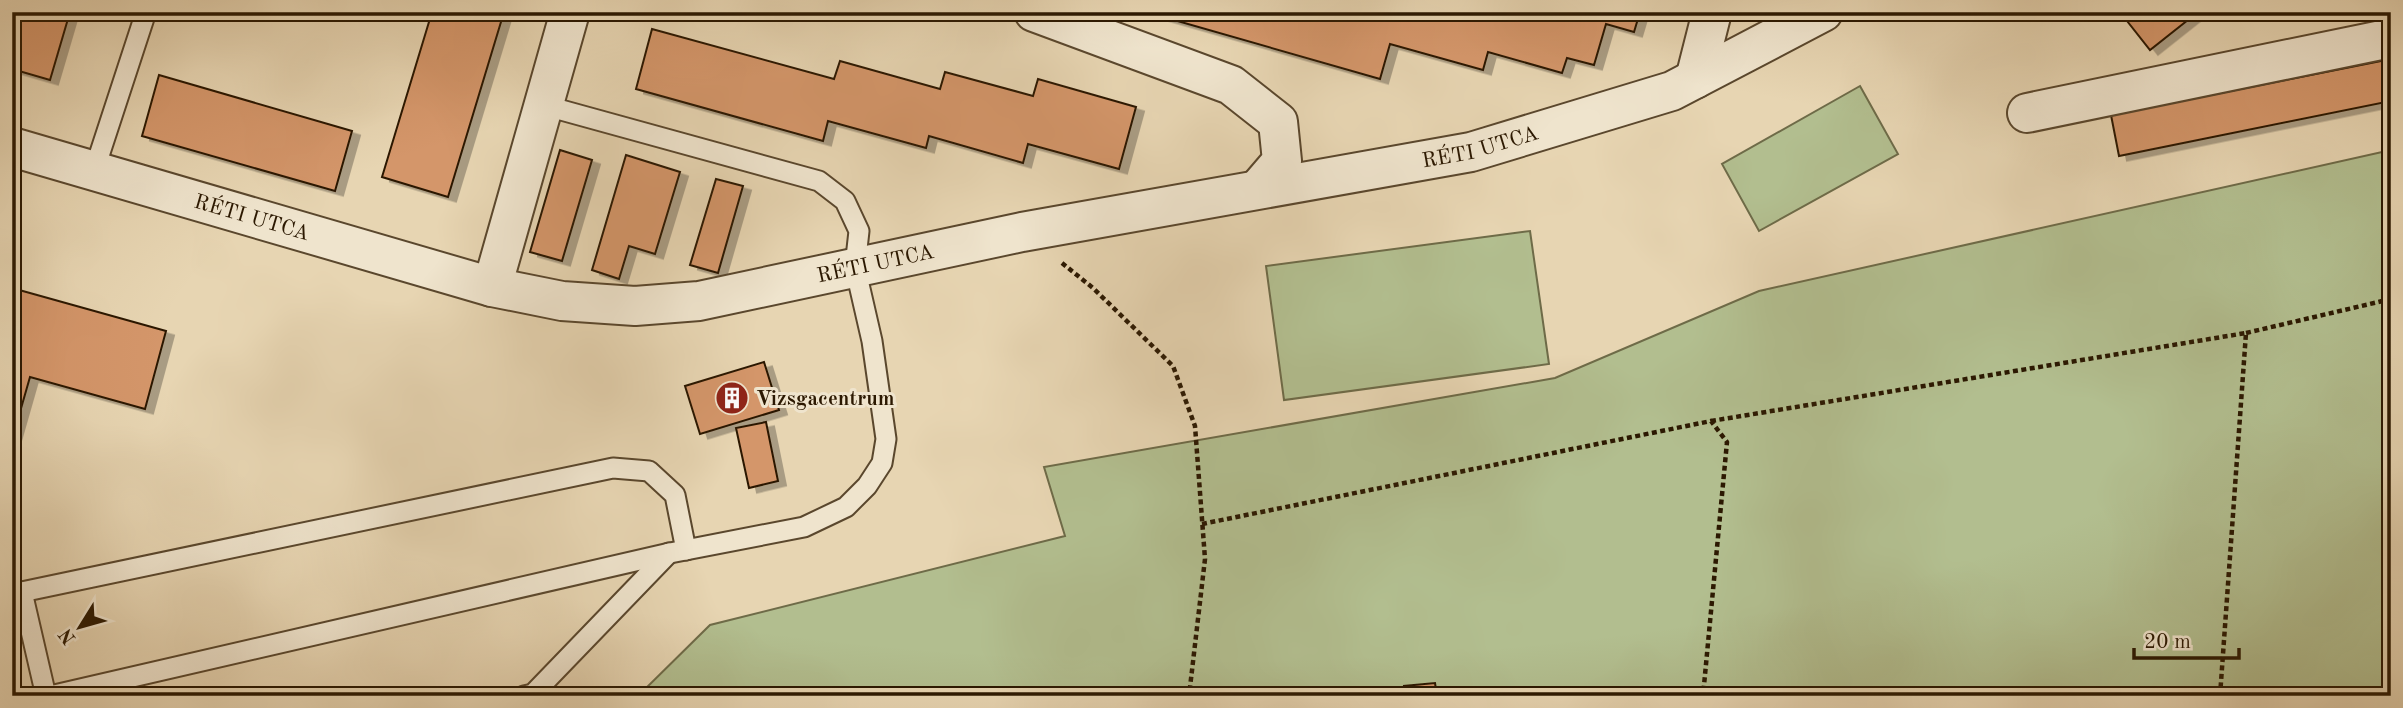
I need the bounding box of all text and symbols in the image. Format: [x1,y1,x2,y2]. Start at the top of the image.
street label: RÉTI UTCA [1421,123,1541,173]
street label: RÉTI UTCA [191,192,312,245]
street label: RÉTI UTCA [815,242,936,288]
building icon: Vizsgacentrum [713,379,751,417]
place label: Vizsgacentrum [756,389,895,410]
north arrow [46,592,116,662]
scale bar [2134,617,2238,661]
text: N [56,624,80,647]
text: 20 m [2144,632,2191,653]

